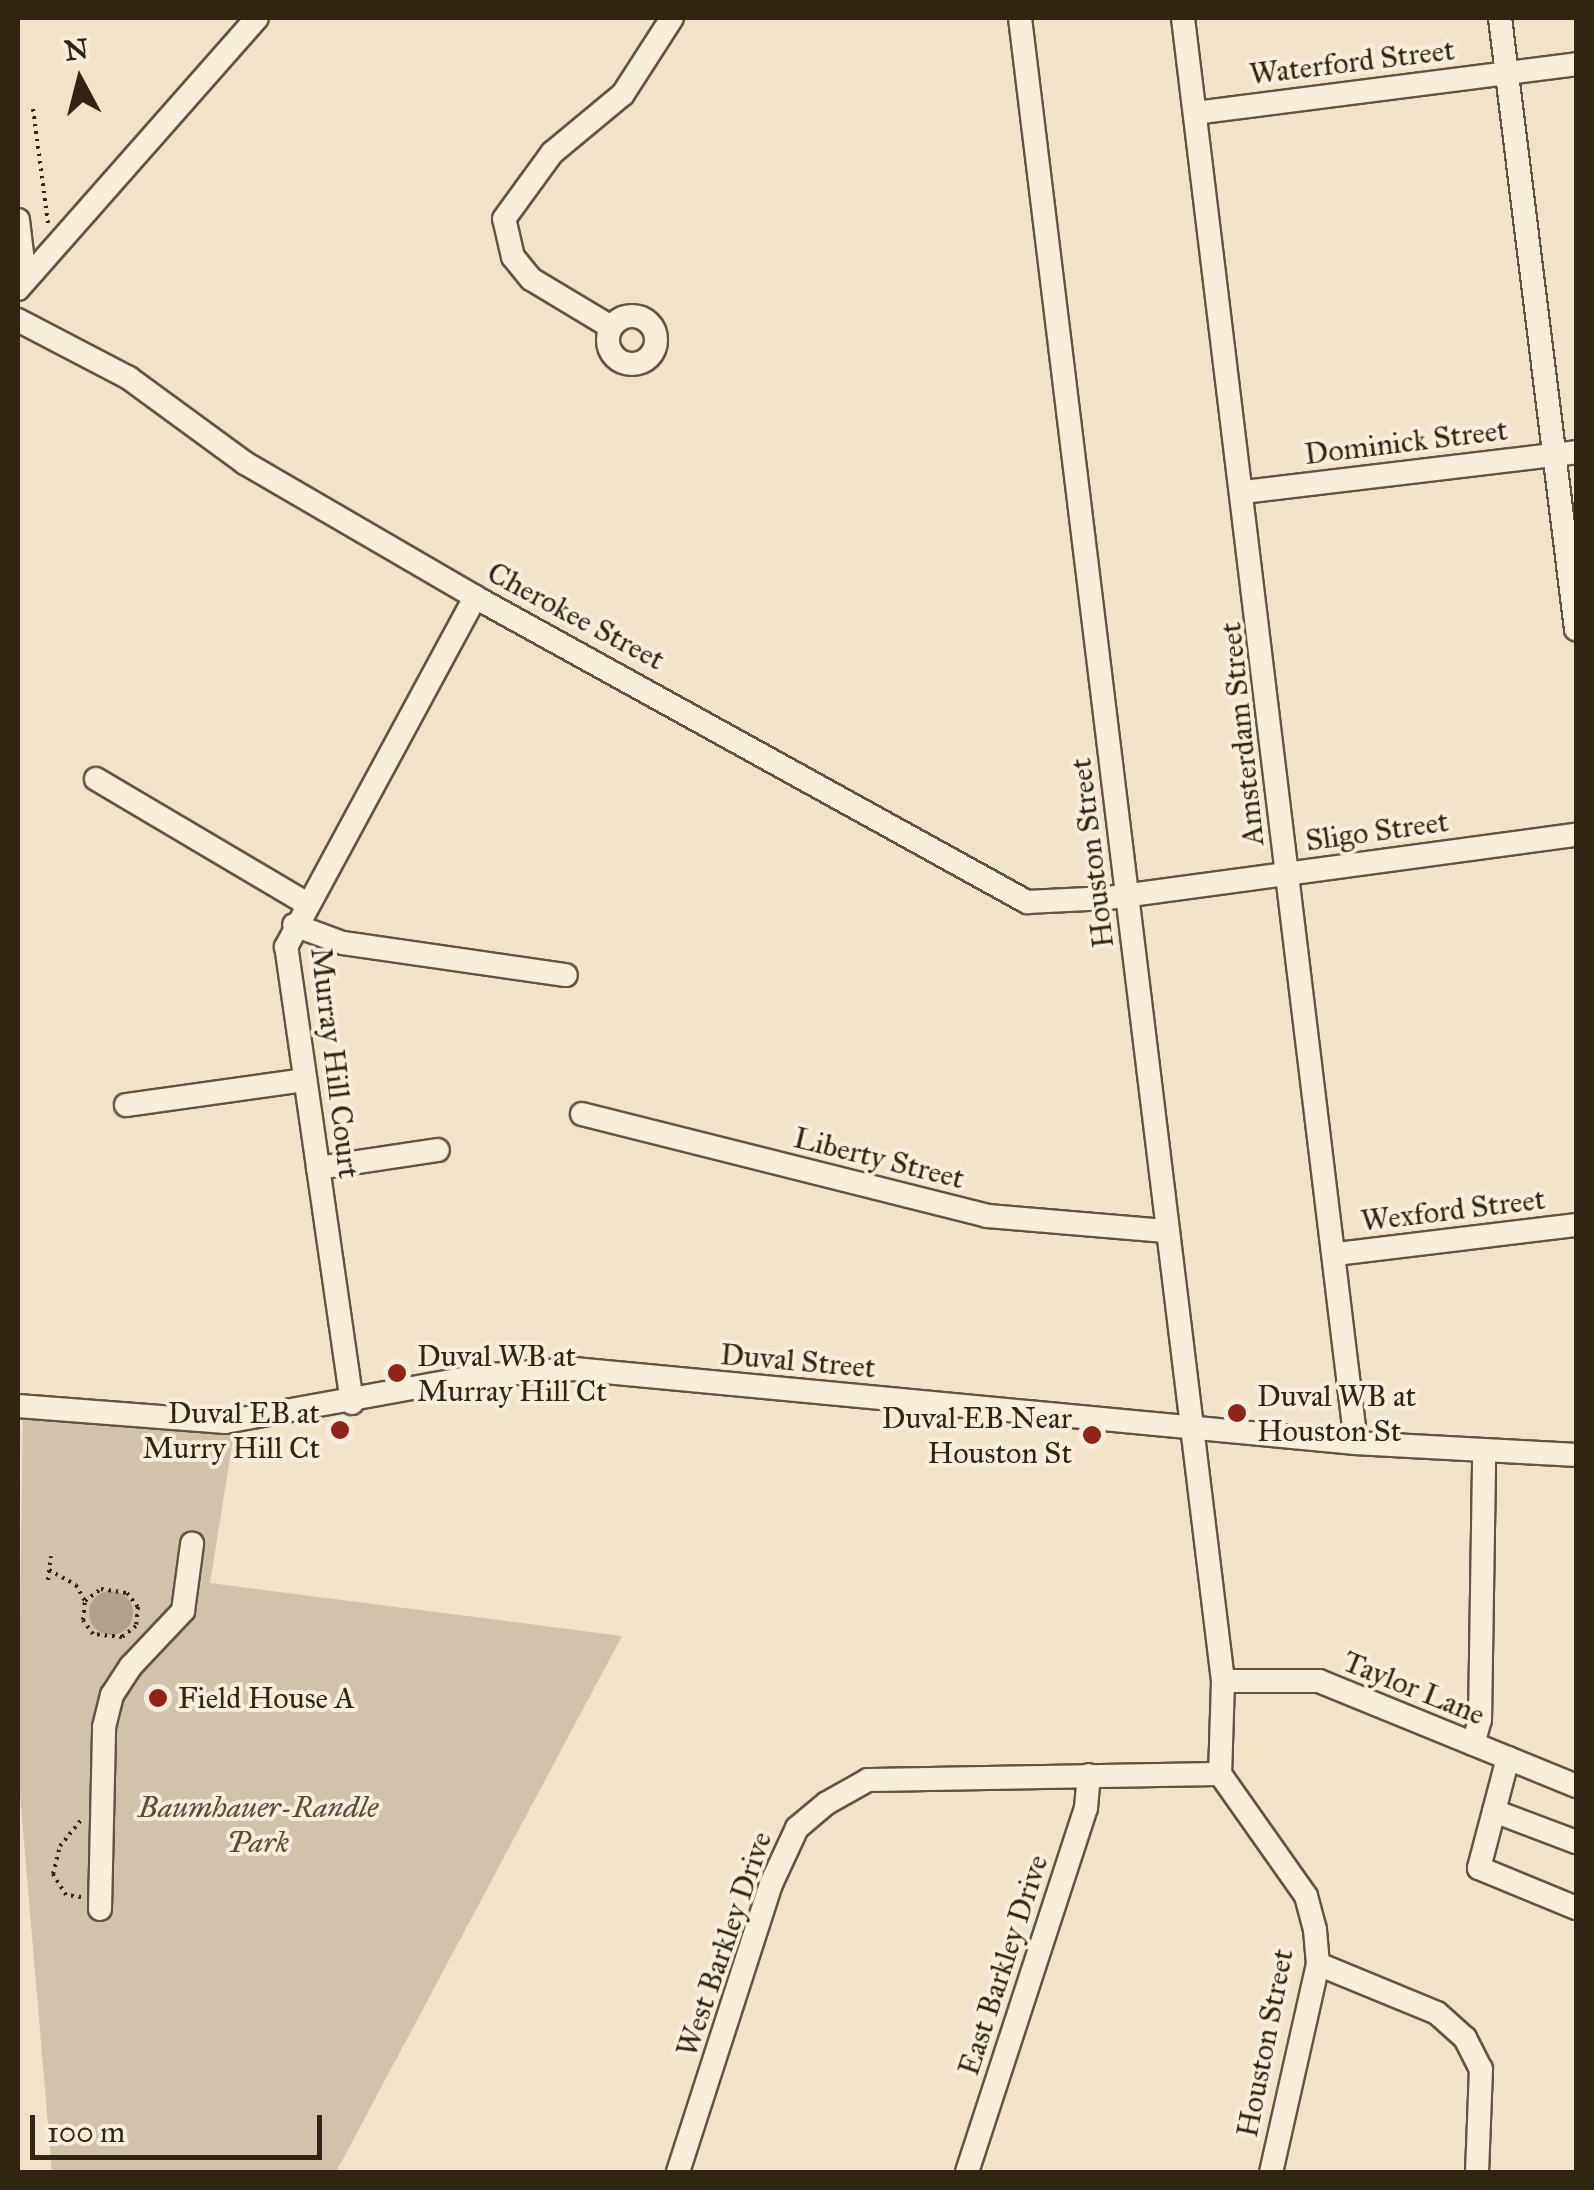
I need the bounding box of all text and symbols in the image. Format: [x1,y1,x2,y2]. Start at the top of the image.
north arrow [30,30,130,130]
text: N [62,31,90,69]
street label: Waterford Street [1247,32,1457,92]
street label: Dominick Street [1302,412,1510,472]
street label: Cherokee Street [481,554,671,678]
street label: Amsterdam Street [1212,620,1272,848]
street label: Houston Street [1062,756,1122,950]
street label: Sligo Street [1303,803,1451,859]
street label: Murray Hill Court [303,945,367,1181]
street label: Liberty Street [790,1119,968,1197]
street label: Wexford Street [1359,1181,1547,1239]
street label: Duval Street [719,1336,877,1386]
place label: Duval WB at Murray Hill Ct [417,1338,607,1408]
marker: Duval WB at Murray Hill Ct [386,1362,408,1384]
place label: Duval WB at Houston St [1257,1378,1416,1448]
place label: Duval EB at Murry Hill Ct [143,1395,320,1466]
place label: Duval EB Near Houston St [882,1400,1072,1470]
marker: Duval WB at Houston St [1226,1402,1248,1424]
marker: Duval EB at Murry Hill Ct [329,1419,351,1441]
marker: Duval EB Near Houston St [1081,1424,1103,1446]
street label: Taylor Lane [1338,1643,1490,1733]
place label: Field House A [178,1680,355,1716]
marker: Field House A [147,1687,169,1709]
park label: Baumhauer-Randle Park [138,1789,378,1860]
street label: West Barkley Drive [669,1827,779,2061]
street label: East Barkley Drive [950,1850,1056,2080]
street label: Houston Street [1229,1946,1301,2140]
scale bar [35,2095,328,2157]
text: 100 m [47,2114,125,2150]

